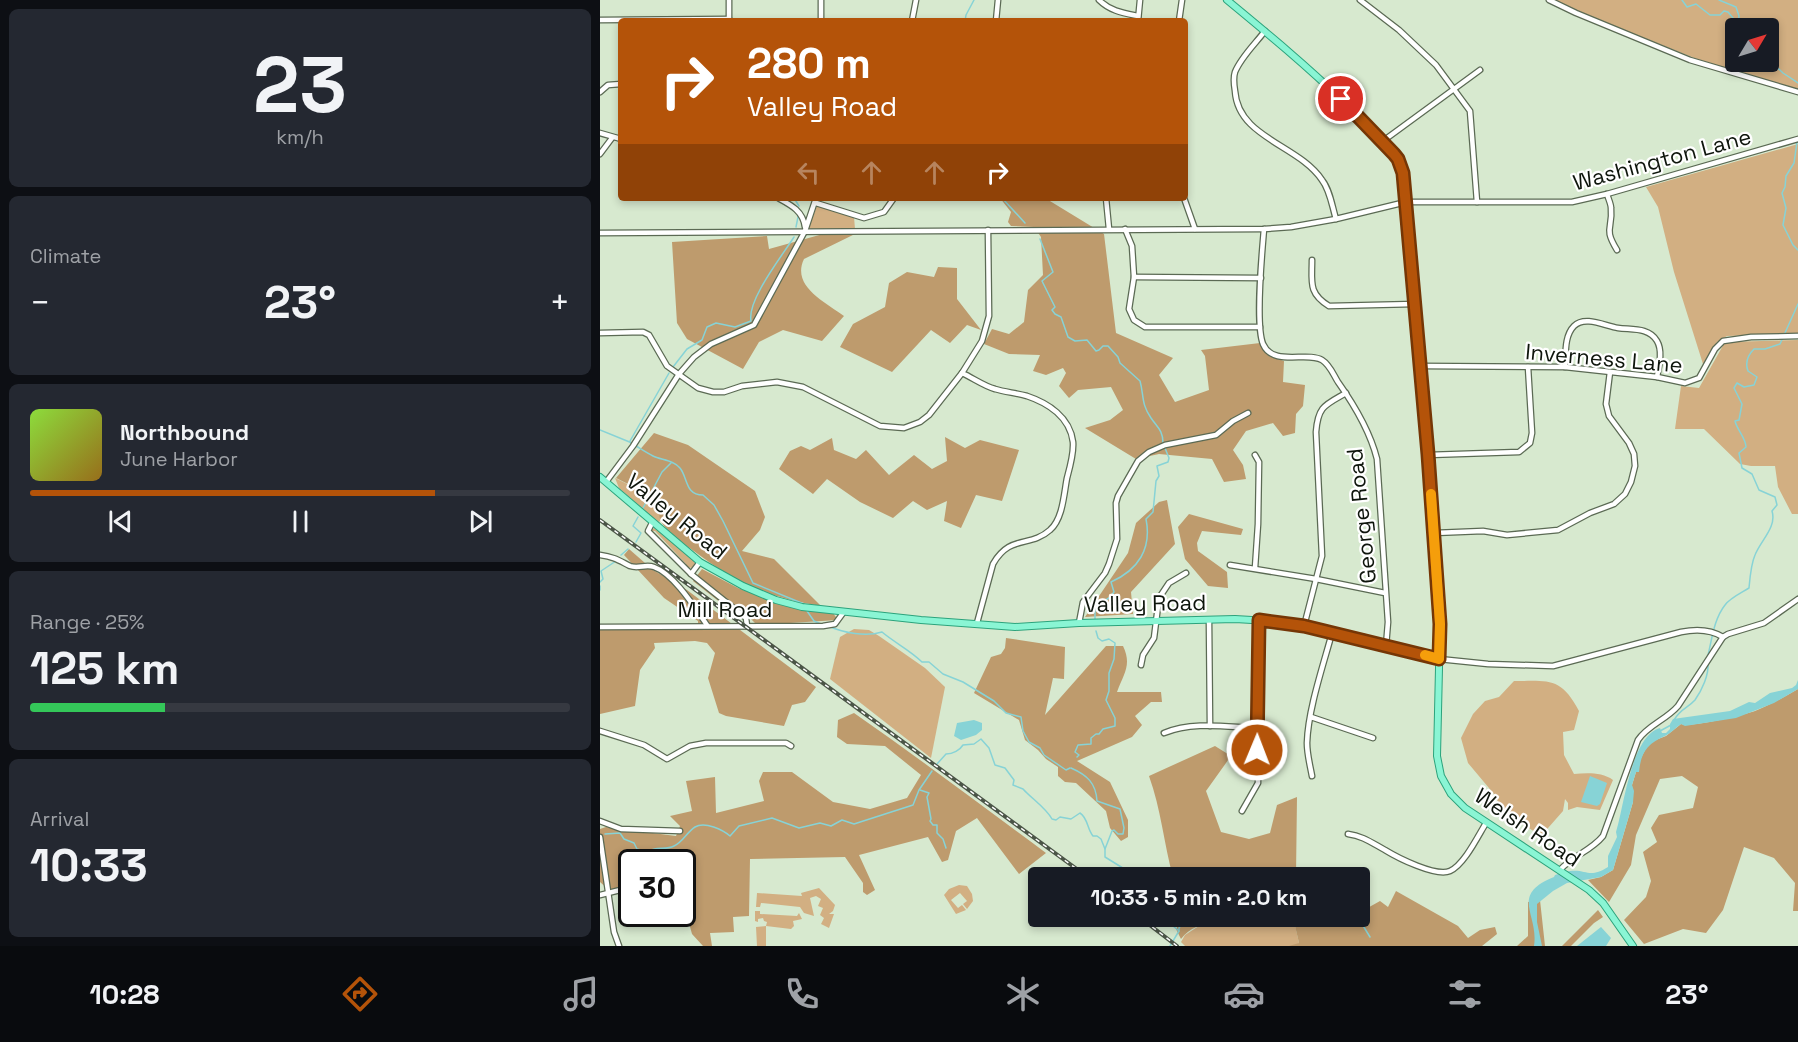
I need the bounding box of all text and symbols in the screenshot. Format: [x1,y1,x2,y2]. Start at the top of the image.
north arrow [1725,18,1779,72]
map controls [1725,18,1779,72]
text: 23 [253,35,347,135]
text: 280 m [747,37,871,90]
icon: right [648,42,726,120]
pin [1315,73,1366,124]
icon: arrive [1324,82,1357,115]
text: Valley Road [747,89,897,124]
street label: Washington Lane [1570,122,1754,196]
text: km/h [276,124,324,150]
icon: left [792,156,825,189]
icon: ahead [855,156,888,189]
icon: ahead [918,156,951,189]
icon: right [981,156,1014,189]
text: Climate [30,243,101,269]
text: 23° [264,274,336,331]
text: − [30,282,50,324]
text: + [550,282,570,324]
street label: Inverness Lane [1524,337,1684,379]
text: Northbound [120,418,249,446]
text: June Harbor [120,446,238,472]
street label: George Road [1340,447,1382,585]
street label: Valley Road [621,467,733,565]
icon: previous [104,505,137,538]
icon: pause [284,505,317,538]
icon: next [464,505,497,538]
street label: Valley Road [1084,588,1206,618]
street label: Mill Road [678,595,772,623]
text: Range · 25% [30,609,145,635]
text: 125 km [30,640,179,697]
position arrow [1225,718,1289,782]
street label: Welsh Road [1470,781,1586,873]
text: Arrival [30,806,89,832]
text: 10:33 [30,837,148,894]
speed limit sign: 30 [618,849,696,927]
text: 10:33 · 5 min · 2.0 km [1091,883,1307,911]
icon: directions [339,973,381,1015]
icon: music [560,973,602,1015]
icon: phone [781,973,823,1015]
icon: climate [1002,973,1044,1015]
icon: car [1223,973,1265,1015]
icon: filters [1444,973,1486,1015]
text: 10:28 [90,977,160,1012]
text: 23° [1665,977,1708,1012]

